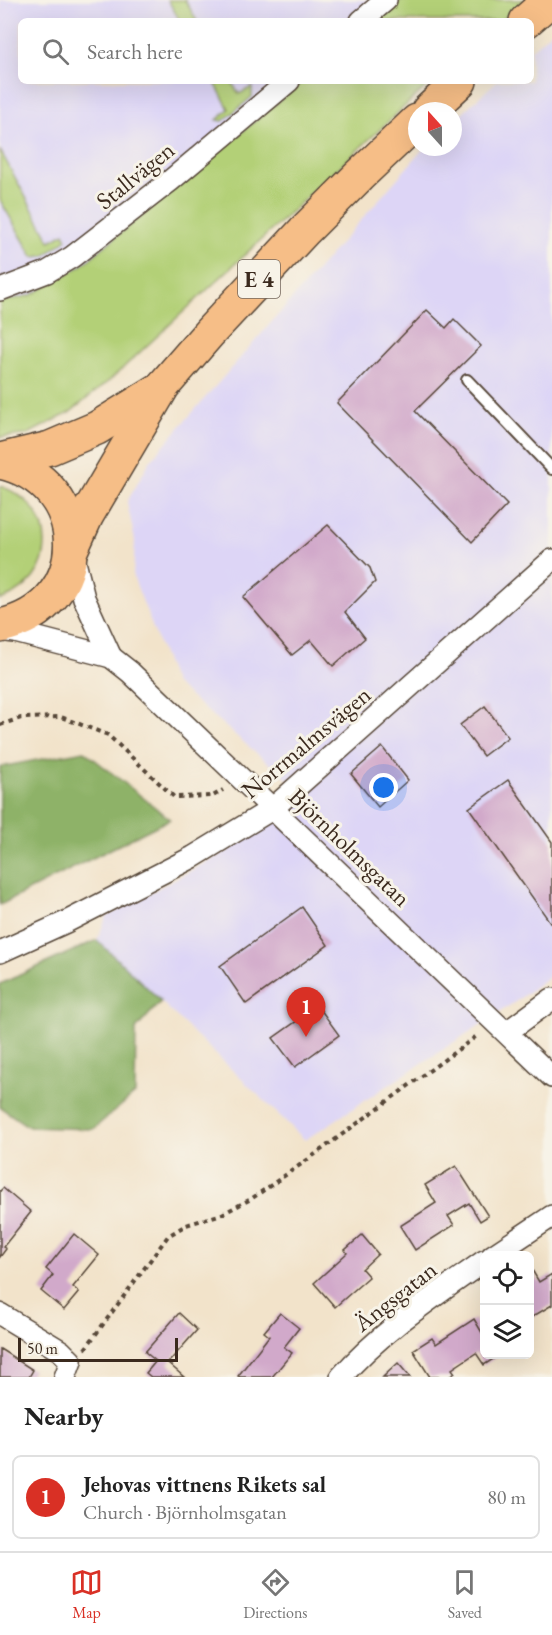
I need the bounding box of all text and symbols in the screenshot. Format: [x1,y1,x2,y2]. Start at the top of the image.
search box [18,18,534,84]
icon: search [39,35,72,68]
text: Search here [87,37,182,66]
north arrow [408,102,462,156]
street label: Stallvägen [89,134,181,216]
road number: E 4 [238,260,280,298]
street label: Norrmalmsvägen [235,679,377,805]
your location [369,773,398,802]
street label: Björnholmsgatan [282,781,418,913]
pin: 1 [286,988,326,1037]
map controls [480,1251,534,1359]
button: locate [480,1251,534,1305]
street label: Ängsgatan [346,1254,443,1339]
button: layers [480,1305,534,1359]
scale bar [18,1335,178,1362]
text: 50 m [27,1338,58,1359]
text: Nearby [24,1399,104,1433]
text: Jehovas vittnens Rikets sal [83,1470,326,1499]
text: 1 [40,1484,51,1510]
text: 80 m [487,1484,526,1510]
text: Church · Björnholmsgatan [83,1499,287,1525]
tab: Map [70,1566,103,1623]
tab: Directions [243,1566,308,1623]
tab: Saved [448,1566,482,1623]

